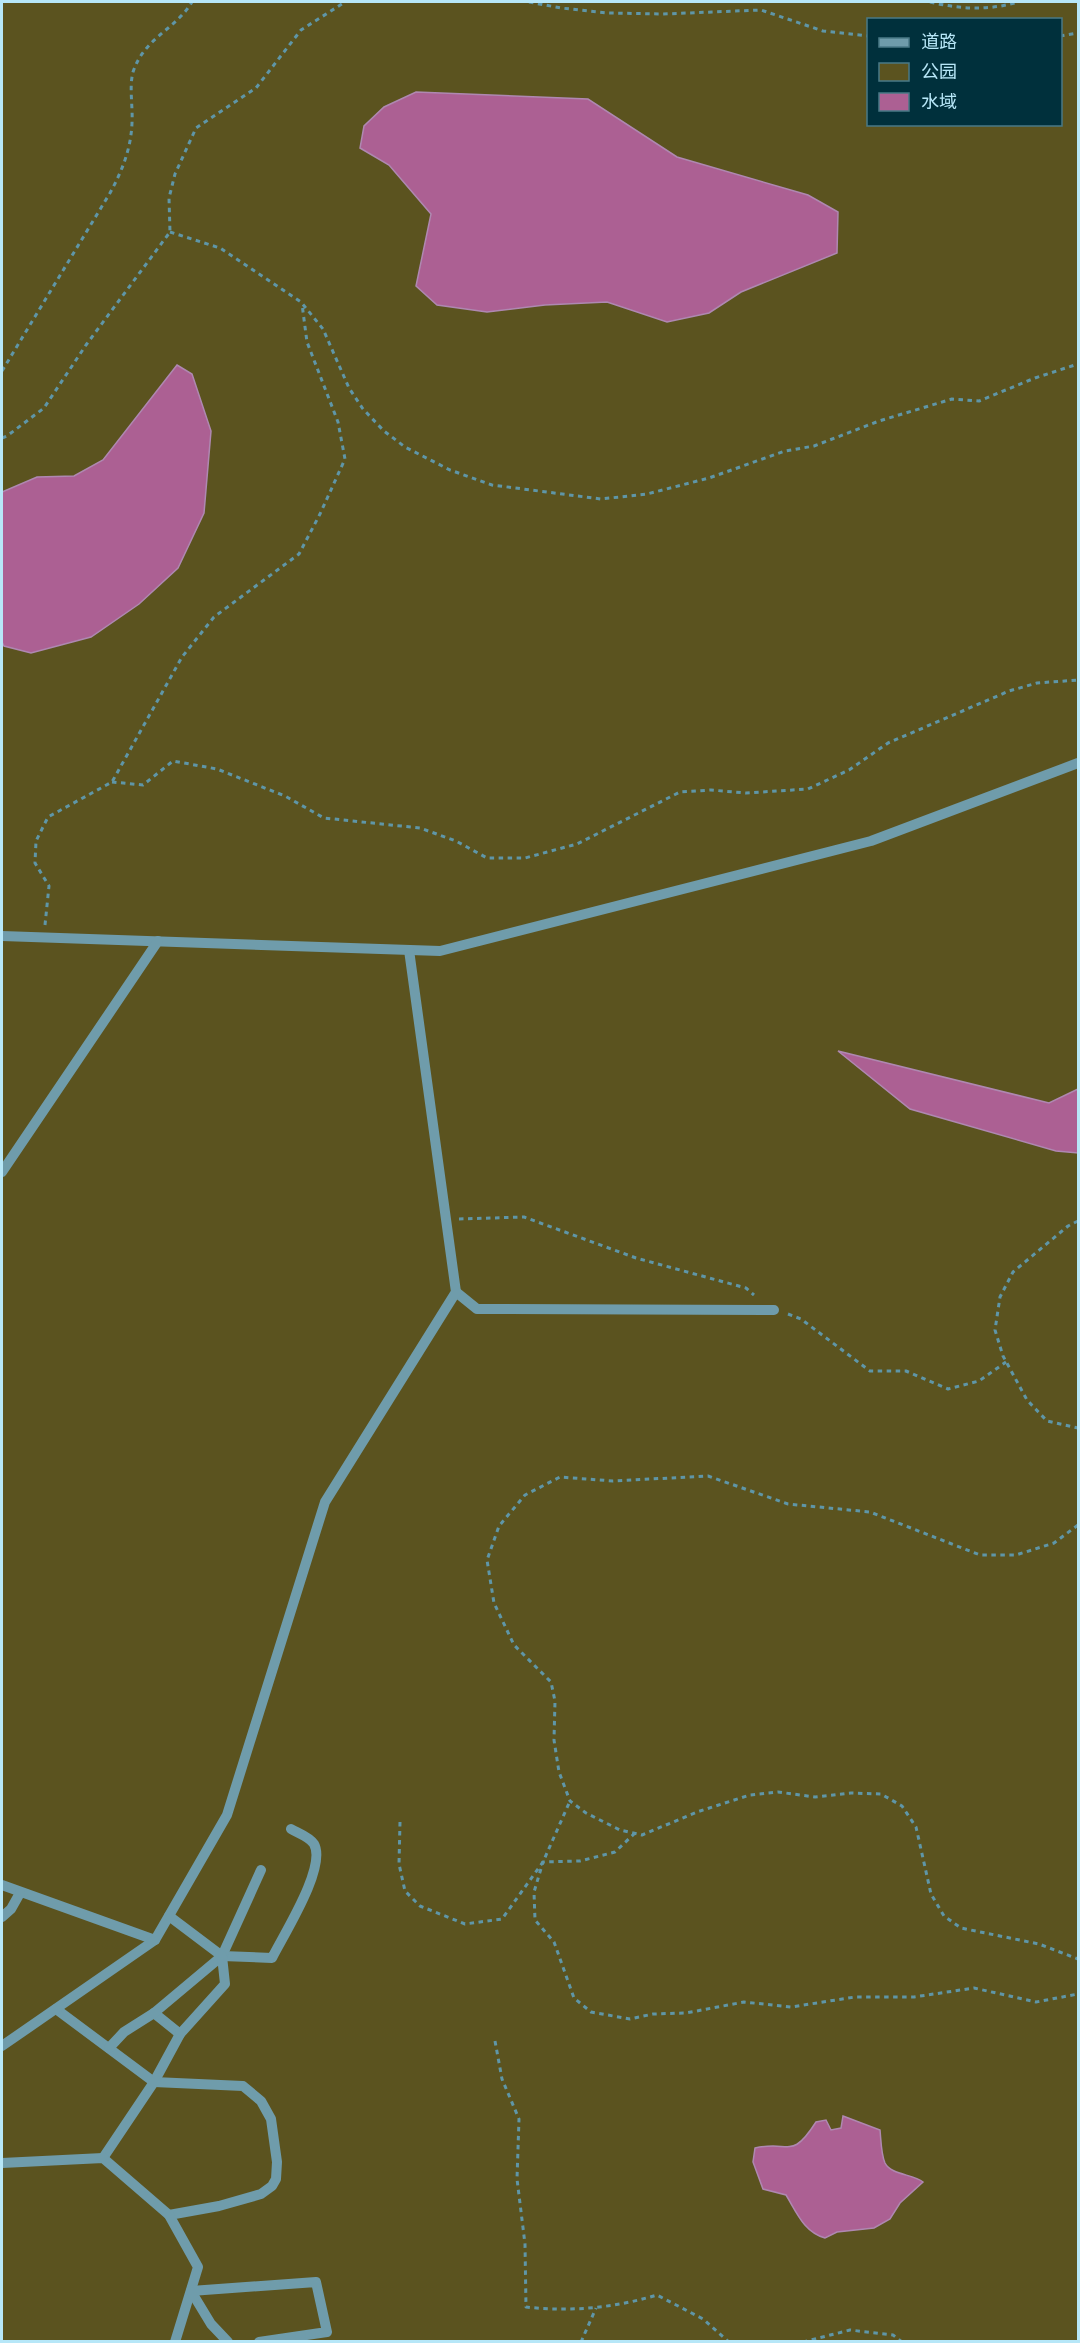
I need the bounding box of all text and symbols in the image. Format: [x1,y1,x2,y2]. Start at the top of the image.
legend [867,18,1062,126]
text: 道路 [921,30,957,53]
text: 公园 [921,60,957,83]
text: 水域 [921,90,957,113]

